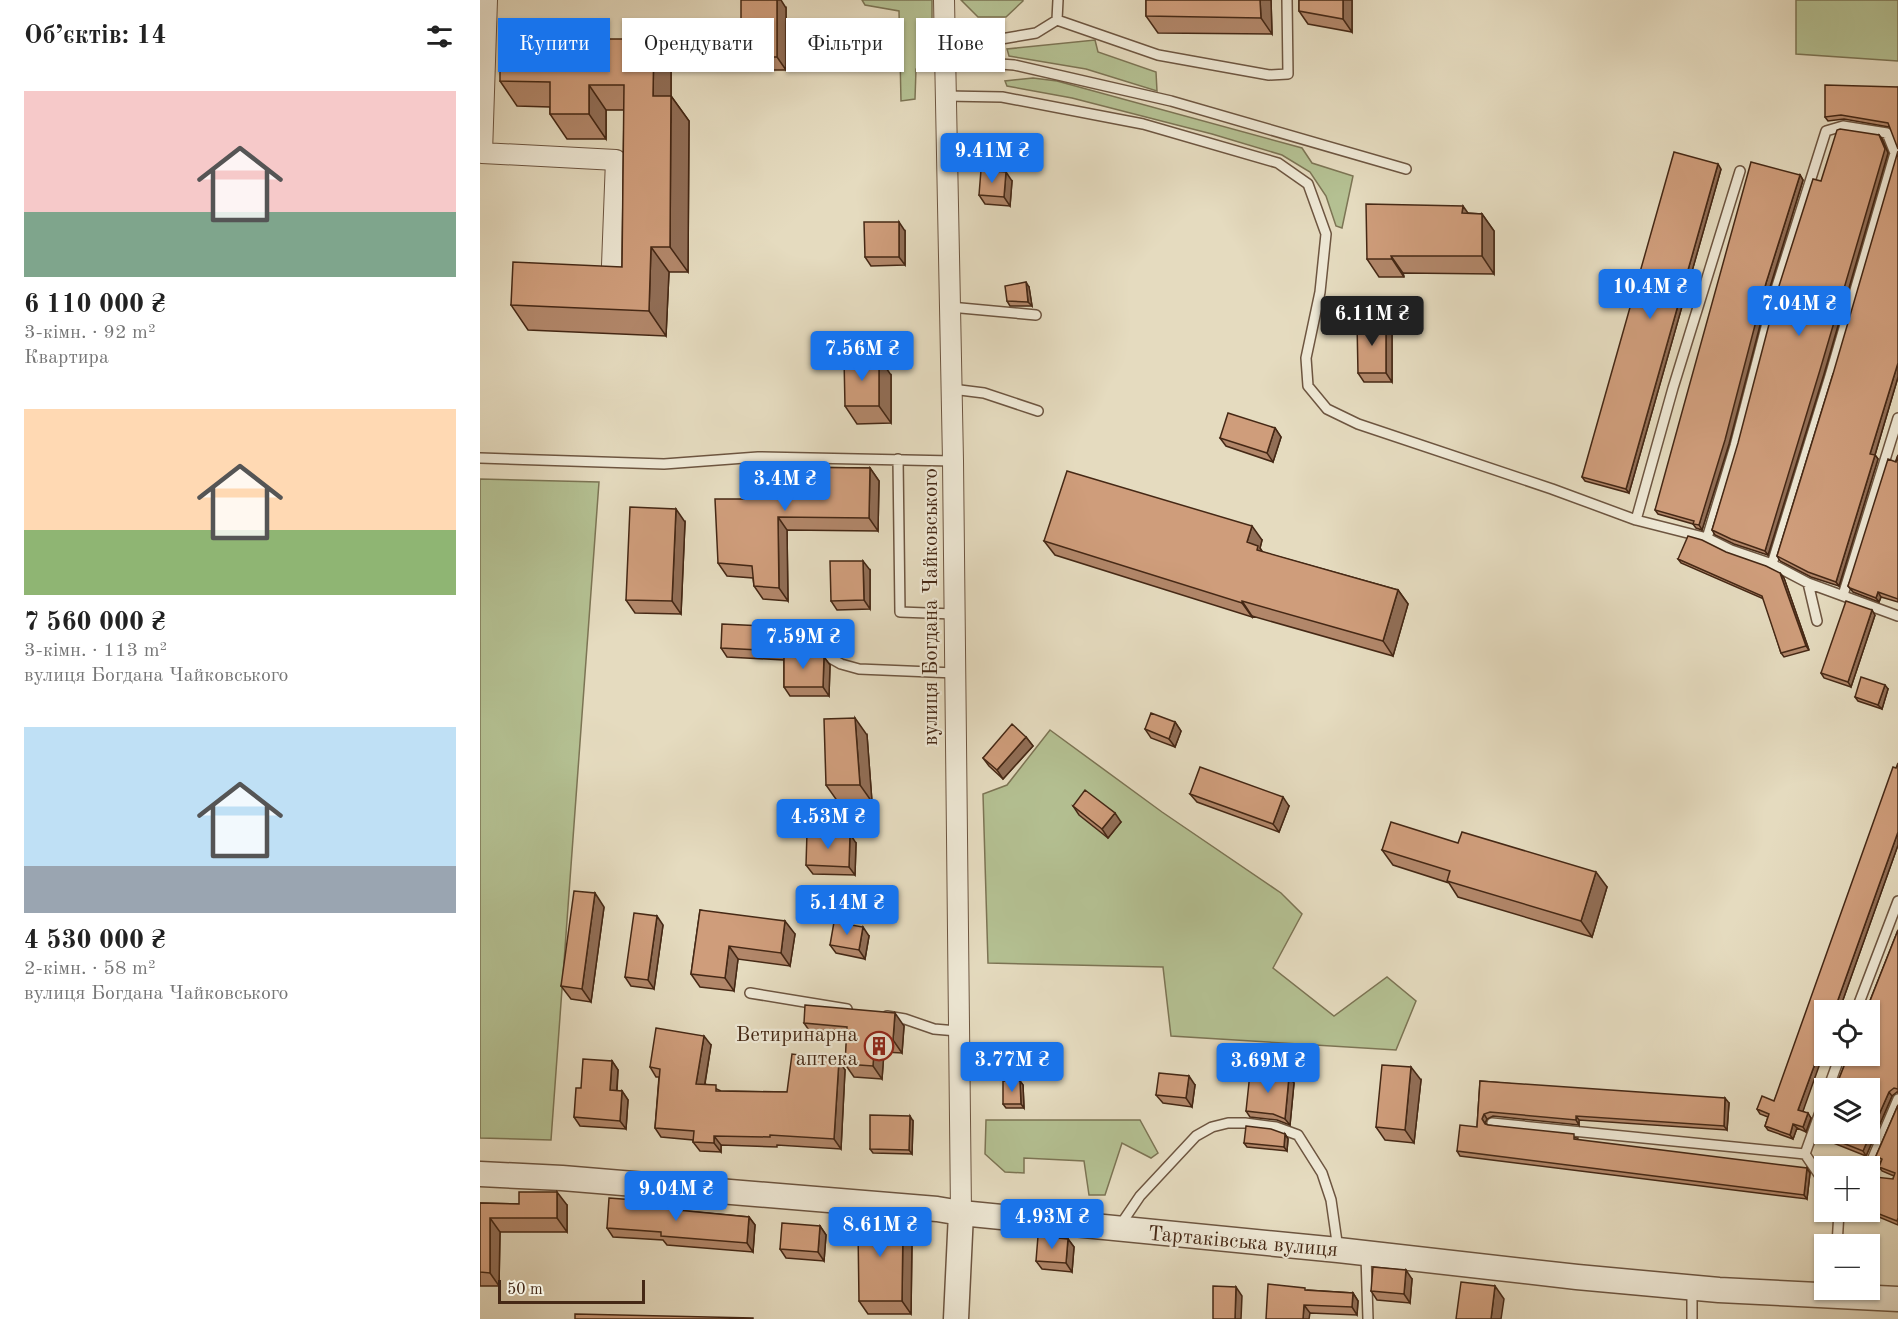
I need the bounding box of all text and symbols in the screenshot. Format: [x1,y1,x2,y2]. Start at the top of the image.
chip: Купити [498,18,610,72]
chip: Орендувати [622,18,774,72]
chip: Фільтри [786,18,904,72]
chip: Нове [916,18,1005,72]
icon: filters [423,20,456,53]
text: Об’єктів: 14 [24,23,166,49]
icon: home [186,130,294,238]
pin: 9.41M ₴ [937,133,1047,184]
text: 9.41M ₴ [955,142,1029,162]
pin: 10.4M ₴ [1595,269,1705,320]
text: 10.4M ₴ [1613,278,1687,298]
pin: 7.04M ₴ [1744,286,1854,337]
text: 6 110 000 ₴ [24,292,166,318]
text: 7.04M ₴ [1762,295,1836,315]
pin: 6.11M ₴ [1317,296,1427,347]
text: 6.11M ₴ [1335,305,1409,325]
text: 3-кімн. · 92 m² [24,323,156,343]
pin: 7.56M ₴ [807,331,917,382]
text: 7.56M ₴ [825,340,899,360]
text: Квартира [24,348,109,368]
icon: home [186,448,294,556]
pin: 3.4M ₴ [736,461,834,512]
street label: вулиця Богдана Чайковського [921,468,942,746]
text: 3.4M ₴ [753,470,817,490]
text: 7 560 000 ₴ [24,610,166,636]
pin: 7.59M ₴ [748,619,858,670]
text: 7.59M ₴ [766,628,840,648]
text: 3-кімн. · 113 m² [24,641,167,661]
text: вулиця Богдана Чайковського [24,666,288,686]
icon: home [186,766,294,874]
pin: 4.53M ₴ [773,799,883,850]
text: 4.53M ₴ [791,808,865,828]
pin: 5.14M ₴ [792,885,902,936]
text: 5.14M ₴ [810,894,884,914]
text: 4 530 000 ₴ [24,928,166,954]
text: 2-кімн. · 58 m² [24,959,156,979]
text: вулиця Богдана Чайковського [24,984,288,1004]
map controls [1814,1000,1880,1300]
button: locate [1814,1000,1880,1066]
place label: Ветиринарна аптека [736,1025,858,1070]
building icon: Ветиринарна аптека [863,1030,895,1062]
pin: 3.77M ₴ [957,1042,1067,1093]
pin: 3.69M ₴ [1213,1043,1323,1094]
text: 3.77M ₴ [975,1051,1049,1071]
text: 3.69M ₴ [1231,1052,1305,1072]
button: layers [1814,1078,1880,1144]
button: + [1814,1156,1880,1222]
pin: 9.04M ₴ [621,1171,731,1222]
text: 9.04M ₴ [639,1180,713,1200]
pin: 4.93M ₴ [997,1199,1107,1250]
pin: 8.61M ₴ [825,1207,935,1258]
text: 4.93M ₴ [1015,1208,1089,1228]
text: 8.61M ₴ [843,1216,917,1236]
street label: Тартаківська вулиця [1147,1224,1339,1261]
button: − [1814,1234,1880,1300]
scale bar [498,1277,645,1304]
text: 50 m [507,1282,543,1298]

